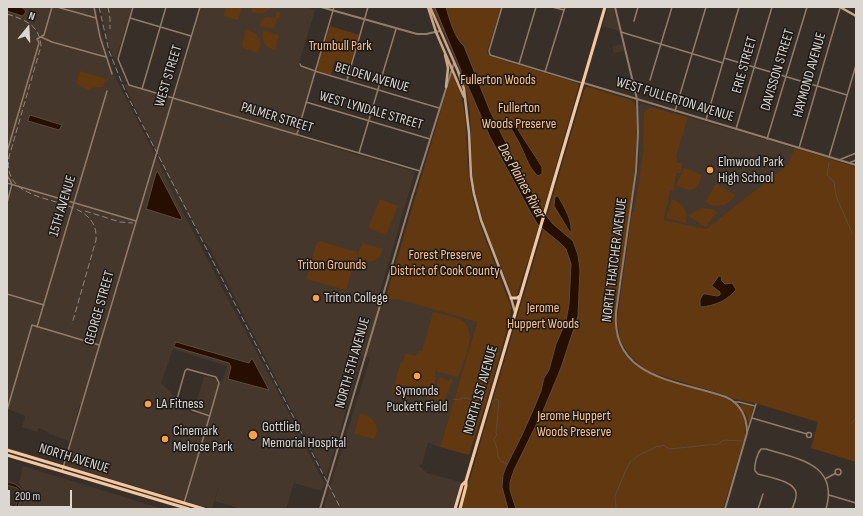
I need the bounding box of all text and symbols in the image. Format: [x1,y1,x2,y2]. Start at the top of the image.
north arrow [8,8,48,48]
text: N [27,9,37,23]
street label: DAVISSON STREET [758,27,798,113]
street label: HAYMOND AVENUE [790,31,830,119]
street label: ERIE STREET [729,35,761,95]
park label: Trumbull Park [308,38,372,54]
street label: WEST STREET [152,43,186,109]
street label: BELDEN AVENUE [333,59,411,97]
park label: Fullerton Woods [460,72,536,88]
street label: WEST FULLERTON AVENUE [614,74,736,126]
street label: WEST LYNDALE STREET [317,88,425,134]
street label: PALMER STREET [239,99,315,137]
park label: Fullerton Woods Preserve [482,100,556,132]
water label: Des Plaines River [493,140,549,222]
place label: Elmwood Park High School [718,154,783,186]
marker: Elmwood Park High School [705,165,715,175]
street label: 15TH AVENUE [46,173,80,239]
street label: NORTH THATCHER AVENUE [599,197,631,323]
park label: Forest Preserve District of Cook County [390,247,500,280]
park label: Triton Grounds [298,257,366,273]
street label: GEORGE STREET [81,269,119,347]
place label: Triton College [324,290,388,306]
marker: Triton College [311,293,321,303]
park label: Jerome Huppert Woods [507,300,579,332]
street label: NORTH 5TH AVENUE [332,316,374,410]
street label: NORTH 1ST AVENUE [460,344,502,436]
marker: Symonds Puckett Field [412,371,422,381]
place label: Symonds Puckett Field [386,383,448,416]
place label: LA Fitness [156,396,203,412]
marker: LA Fitness [143,399,153,409]
park label: Jerome Huppert Woods Preserve [537,408,611,440]
place label: Gottlieb Memorial Hospital [262,419,346,452]
place label: Cinemark Melrose Park [173,423,233,456]
marker: Gottlieb Memorial Hospital [247,429,259,441]
marker: Cinemark Melrose Park [160,434,170,444]
street label: NORTH AVENUE [37,440,111,478]
scale bar [10,482,74,508]
text: 200 m [15,489,40,504]

